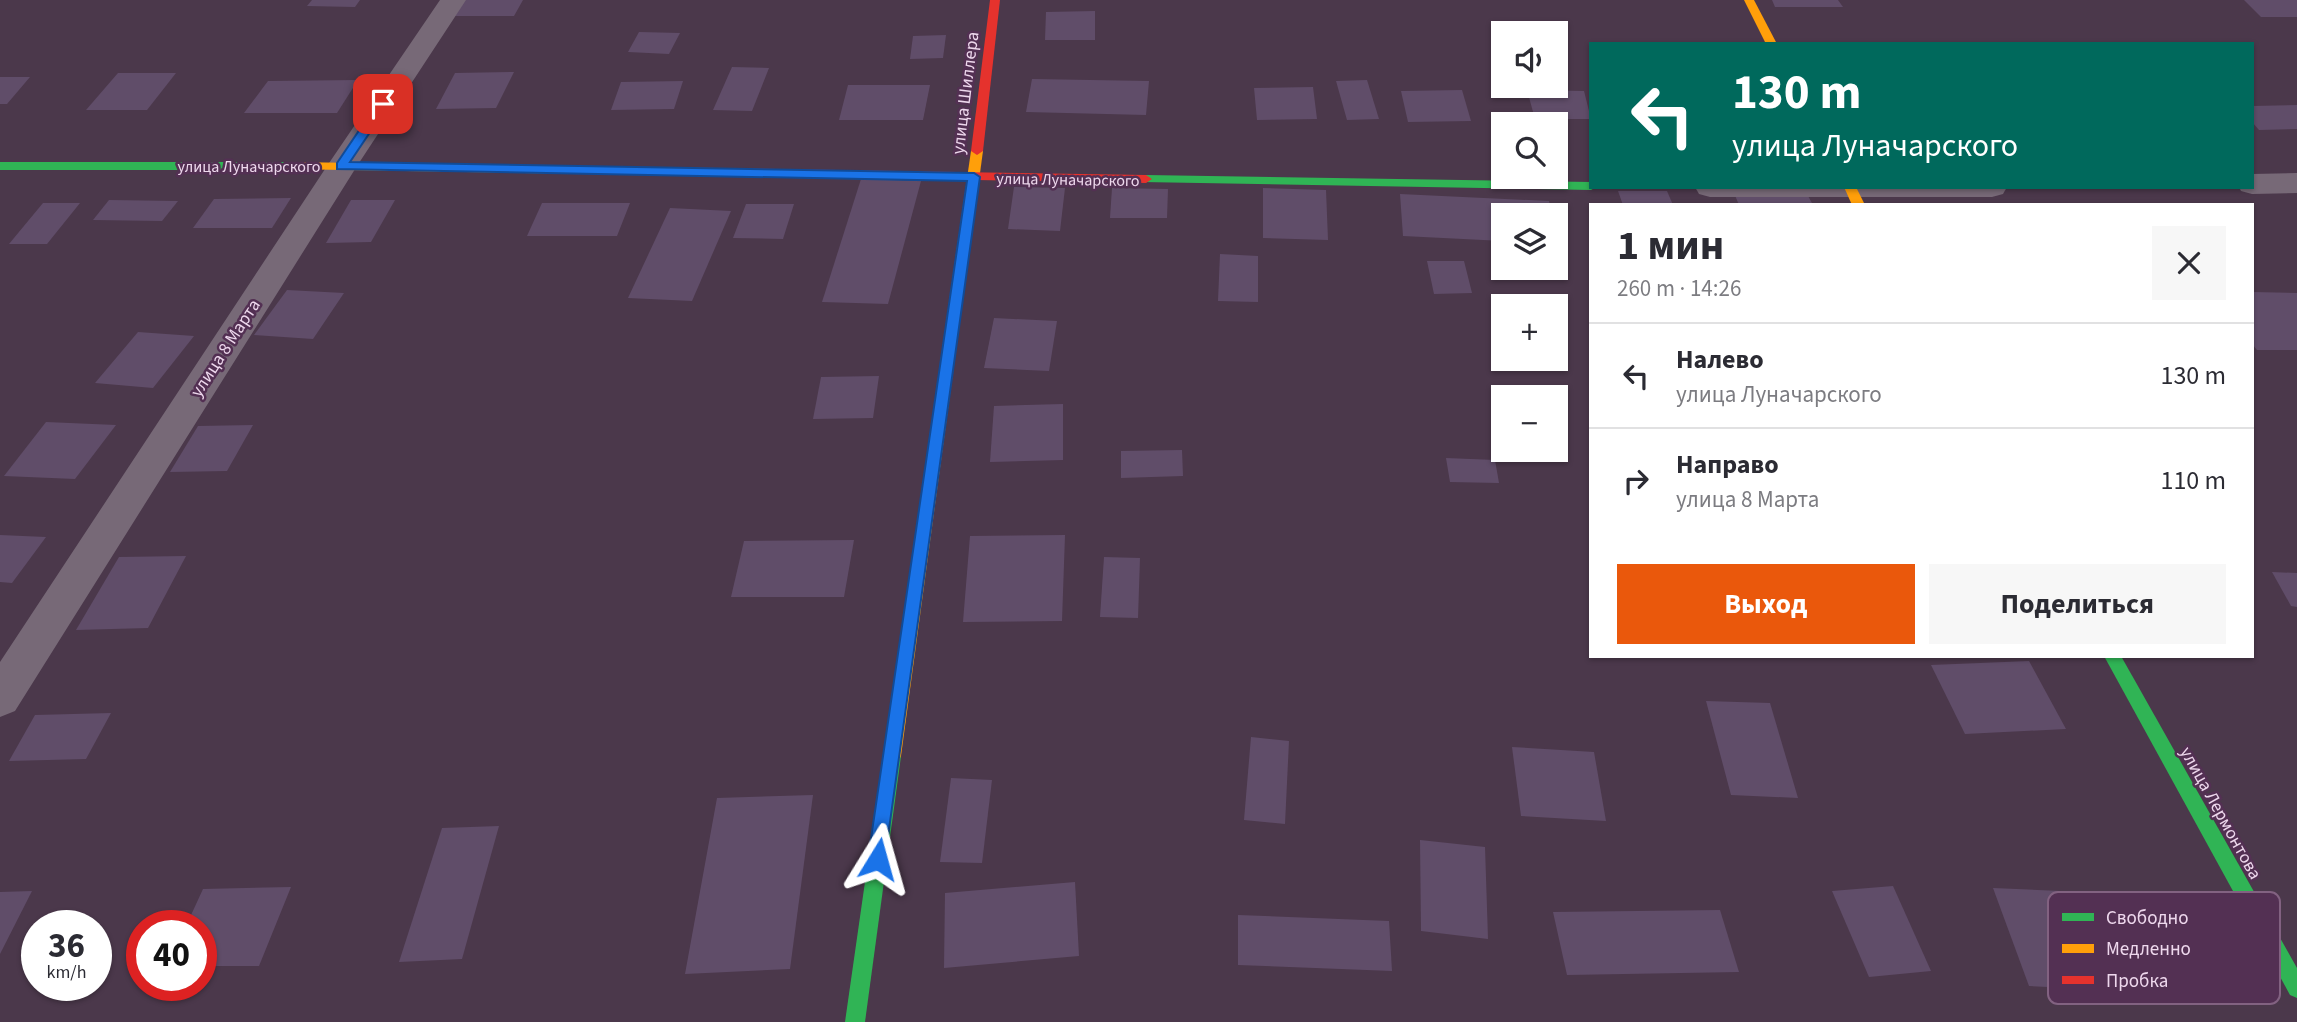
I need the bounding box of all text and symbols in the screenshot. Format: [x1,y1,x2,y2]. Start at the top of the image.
map controls [1491,21,1568,462]
button: sound [1491,21,1568,98]
street label: улица Шиллера [946,30,985,156]
text: 130 m [1732,58,1861,128]
icon: left [1617,70,1708,161]
pin [353,74,413,134]
icon: arrive [364,85,402,123]
button: search [1491,112,1568,189]
text: улица Луначарского [1732,123,2018,169]
street label: улица Луначарского [177,156,321,178]
street label: улица Луначарского [996,168,1140,192]
button: layers [1491,203,1568,280]
text: 1 мин [1617,216,1724,276]
button: close [2152,226,2226,300]
text: 260 m · 14:26 [1617,272,1741,305]
street label: улица 8 Марта [184,294,266,402]
button: + [1491,294,1568,371]
text: Налево [1676,341,1764,378]
icon: left [1617,357,1655,395]
text: 130 m [2160,357,2226,394]
text: улица Луначарского [1676,378,1882,411]
button: − [1491,385,1568,462]
text: Направо [1676,446,1779,483]
icon: right [1617,462,1655,500]
text: 110 m [2160,462,2226,499]
text: улица 8 Марта [1676,483,1819,516]
button: Выход [1617,564,1915,644]
button: Поделиться [1929,564,2226,644]
street label: улица Лермонтова [2174,742,2267,884]
position arrow [841,822,915,896]
legend [2048,892,2280,1004]
text: Свободно [2106,905,2189,932]
speed limit sign: 40 [126,910,217,1001]
text: 36 [48,921,85,971]
text: Медленно [2106,936,2191,963]
text: km/h [47,960,86,985]
text: Пробка [2106,968,2168,995]

